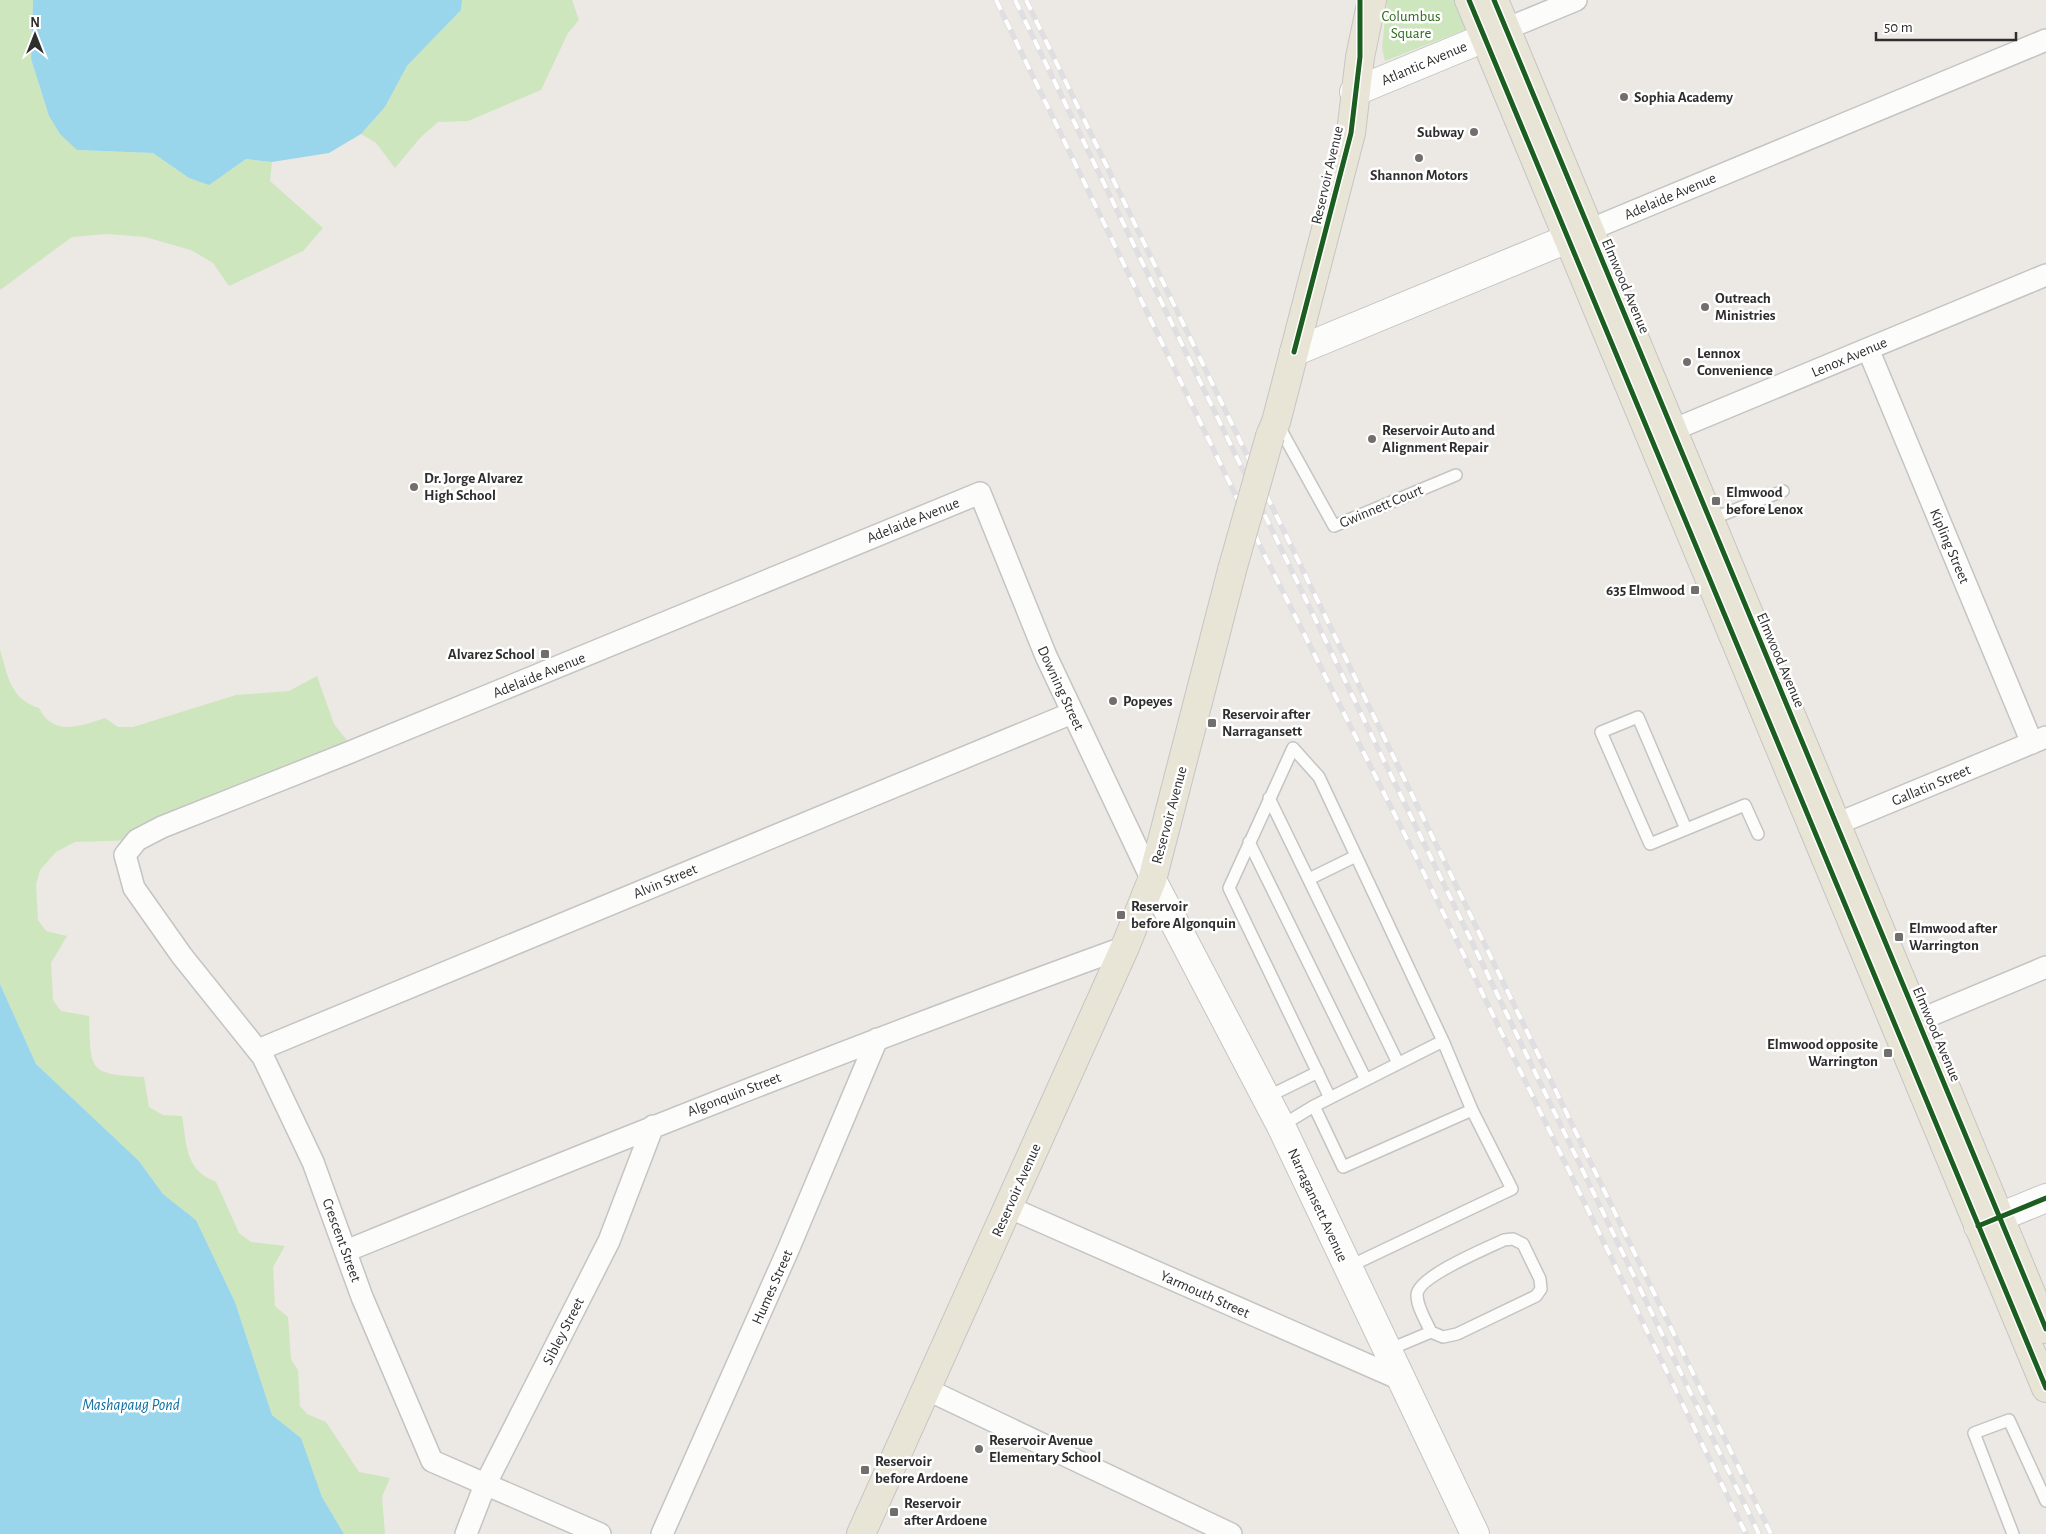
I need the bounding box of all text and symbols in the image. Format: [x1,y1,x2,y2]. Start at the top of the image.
park label: Columbus Square [1382,9,1440,41]
north arrow [10,10,60,60]
scale bar [1876,10,2016,42]
text: N [30,16,40,30]
text: 50 m [1884,20,1913,35]
street label: Atlantic Avenue [1379,39,1469,88]
place label: Sophia Academy [1634,90,1733,105]
marker: Sophia Academy [1618,91,1630,103]
street label: Reservoir Avenue [1309,124,1346,226]
place label: Subway [1417,125,1464,140]
marker: Subway [1468,126,1480,138]
marker: Shannon Motors [1413,152,1425,164]
place label: Shannon Motors [1370,168,1468,183]
street label: Adelaide Avenue [1622,170,1718,223]
street label: Elmwood Avenue [1599,237,1652,336]
place label: Outreach Ministries [1715,291,1776,323]
marker: Outreach Ministries [1699,301,1711,313]
street label: Lenox Avenue [1809,335,1889,380]
place label: Lennox Convenience [1697,346,1773,378]
marker: Lennox Convenience [1681,356,1693,368]
place label: Reservoir Auto and Alignment Repair [1382,423,1495,455]
marker: Reservoir Auto and Alignment Repair [1366,433,1378,445]
place label: Dr. Jorge Alvarez High School [424,471,523,503]
marker: Dr. Jorge Alvarez High School [408,481,420,493]
street label: Gwinnett Court [1337,482,1425,531]
place label: Elmwood before Lenox [1726,485,1803,517]
street label: Adelaide Avenue [865,495,962,546]
marker: Elmwood before Lenox [1710,495,1722,507]
street label: Kipling Street [1927,507,1972,586]
place label: 635 Elmwood [1606,583,1685,598]
marker: 635 Elmwood [1689,584,1701,596]
street label: Elmwood Avenue [1754,611,1807,710]
street label: Downing Street [1034,644,1087,733]
place label: Alvarez School [448,647,535,662]
marker: Alvarez School [539,648,551,660]
street label: Adelaide Avenue [491,650,588,701]
place label: Popeyes [1123,694,1173,709]
marker: Popeyes [1107,695,1119,707]
place label: Reservoir after Narragansett [1222,707,1311,739]
marker: Reservoir after Narragansett [1206,717,1218,729]
street label: Gallatin Street [1890,762,1973,809]
street label: Reservoir Avenue [1149,765,1190,866]
street label: Alvin Street [631,861,700,902]
place label: Reservoir before Algonquin [1131,899,1236,931]
marker: Reservoir before Algonquin [1115,909,1127,921]
place label: Elmwood after Warrington [1909,921,1998,953]
marker: Elmwood after Warrington [1893,931,1905,943]
street label: Elmwood Avenue [1910,985,1963,1084]
place label: Elmwood opposite Warrington [1767,1037,1878,1069]
marker: Elmwood opposite Warrington [1882,1047,1894,1059]
street label: Algonquin Street [685,1070,783,1119]
street label: Reservoir Avenue [989,1141,1044,1239]
street label: Narragansett Avenue [1285,1146,1350,1264]
street label: Crescent Street [319,1196,364,1284]
street label: Humes Street [749,1247,796,1327]
street label: Yarmouth Street [1158,1268,1252,1321]
street label: Sibley Street [540,1295,587,1367]
water label: Mashapaug Pond [82,1397,180,1414]
place label: Reservoir Avenue Elementary School [989,1433,1101,1465]
marker: Reservoir Avenue Elementary School [973,1443,985,1455]
place label: Reservoir before Ardoene [875,1454,968,1486]
marker: Reservoir before Ardoene [859,1464,871,1476]
place label: Reservoir after Ardoene [904,1496,987,1528]
marker: Reservoir after Ardoene [888,1506,900,1518]

